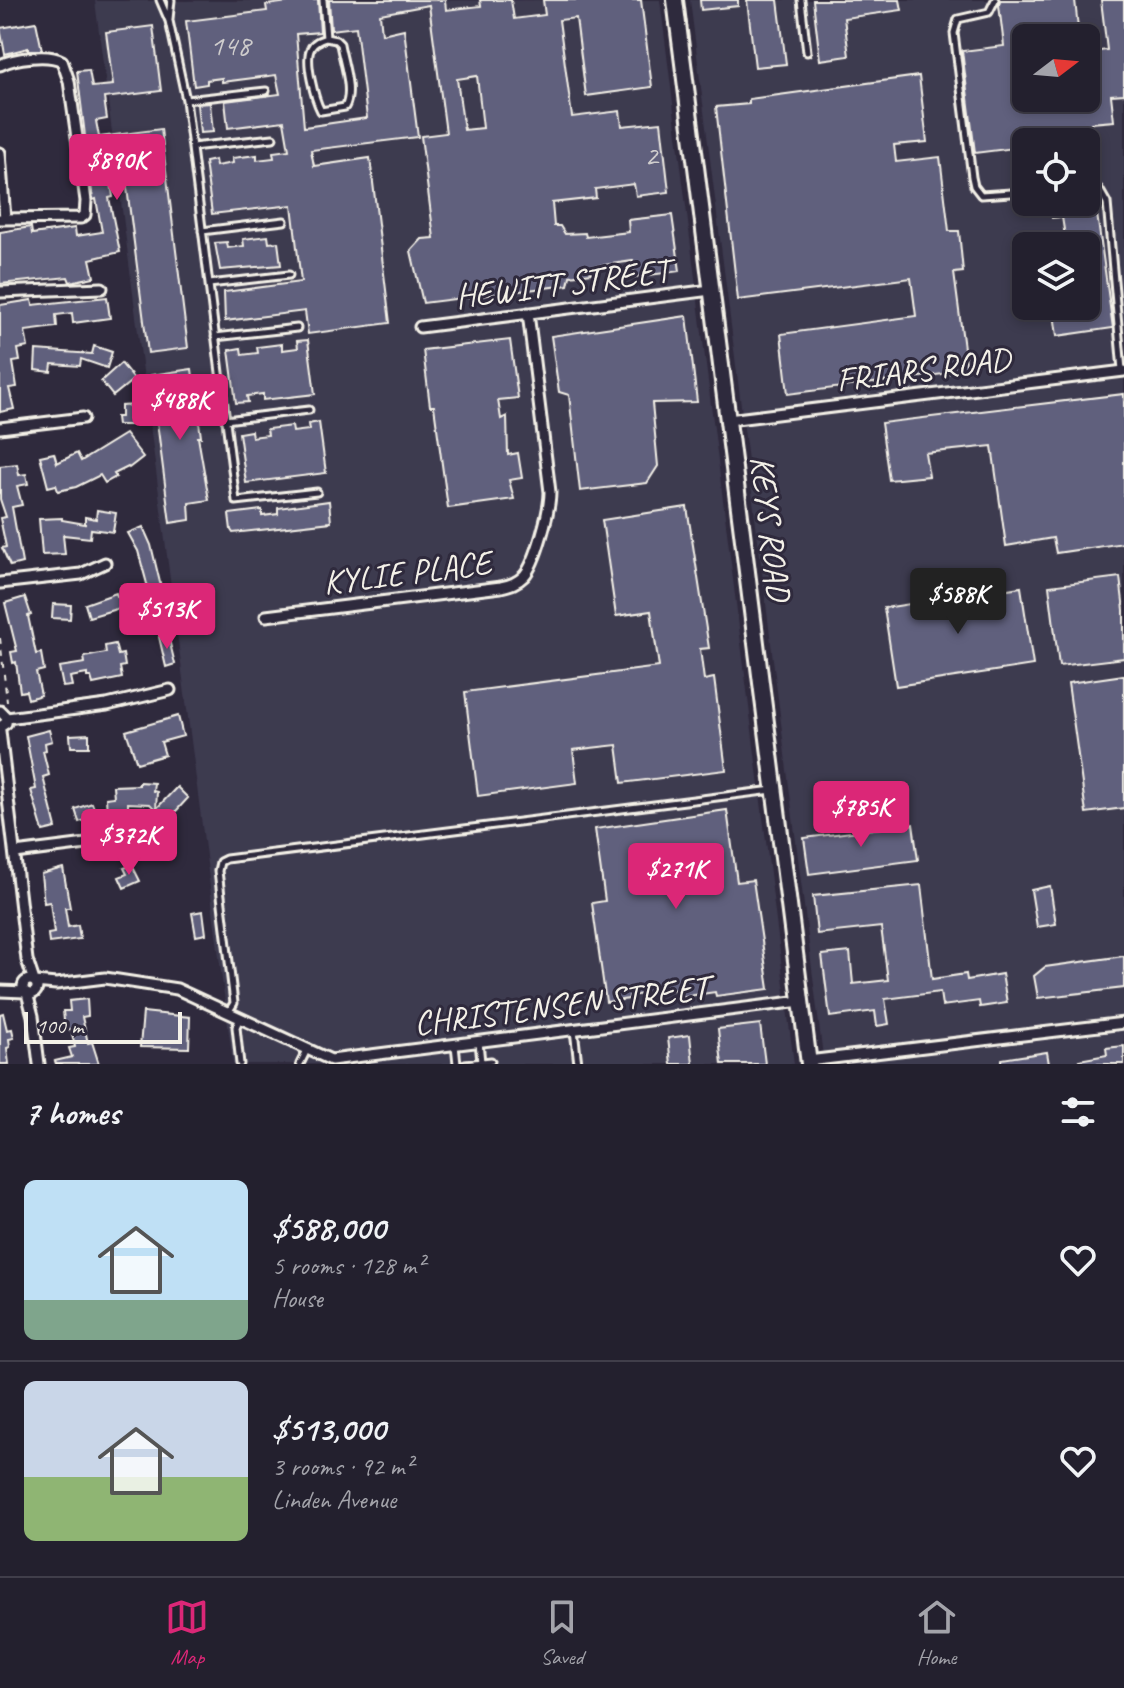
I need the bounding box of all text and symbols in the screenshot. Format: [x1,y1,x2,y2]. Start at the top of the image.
north arrow [1012,24,1100,112]
map controls [1012,24,1100,320]
house number: 148 [210,26,253,64]
button: locate [1012,128,1100,216]
pin: $890K [61,134,173,202]
house number: 2 [644,136,660,174]
text: $890K [87,143,147,176]
button: layers [1012,232,1100,320]
street label: HEWITT STREET [453,248,680,317]
street label: FRIARS ROAD [834,337,1016,401]
pin: $488K [124,374,236,442]
text: $488K [150,383,210,416]
street label: KEYS ROAD [741,453,801,605]
street label: KYLIE PLACE [321,540,497,604]
pin: $588K [902,568,1014,636]
text: $588K [928,577,988,610]
pin: $513K [111,583,223,651]
text: $513K [137,592,197,625]
pin: $785K [805,781,917,849]
text: $785K [831,790,891,823]
pin: $372K [73,809,185,877]
text: $372K [99,818,159,851]
pin: $271K [620,843,732,911]
text: $271K [646,852,706,885]
street label: CHRISTENSEN STREET [412,965,719,1044]
scale bar [24,1008,182,1044]
text: 100 m [36,1012,83,1040]
icon: filters [1056,1090,1100,1134]
text: 7 homes [24,1091,120,1134]
text: $588,000 [272,1206,385,1249]
icon: home [88,1212,184,1308]
icon: heart [1056,1238,1100,1282]
text: 5 rooms · 128 m² [272,1249,424,1282]
text: House [272,1282,323,1315]
text: $513,000 [272,1407,385,1450]
icon: home [88,1413,184,1509]
icon: heart [1056,1439,1100,1483]
text: 3 rooms · 92 m² [272,1450,413,1483]
text: Linden Avenue [272,1483,396,1516]
tab: Map [165,1595,209,1671]
tab: Saved [540,1595,584,1671]
tab: Home [915,1595,959,1671]

